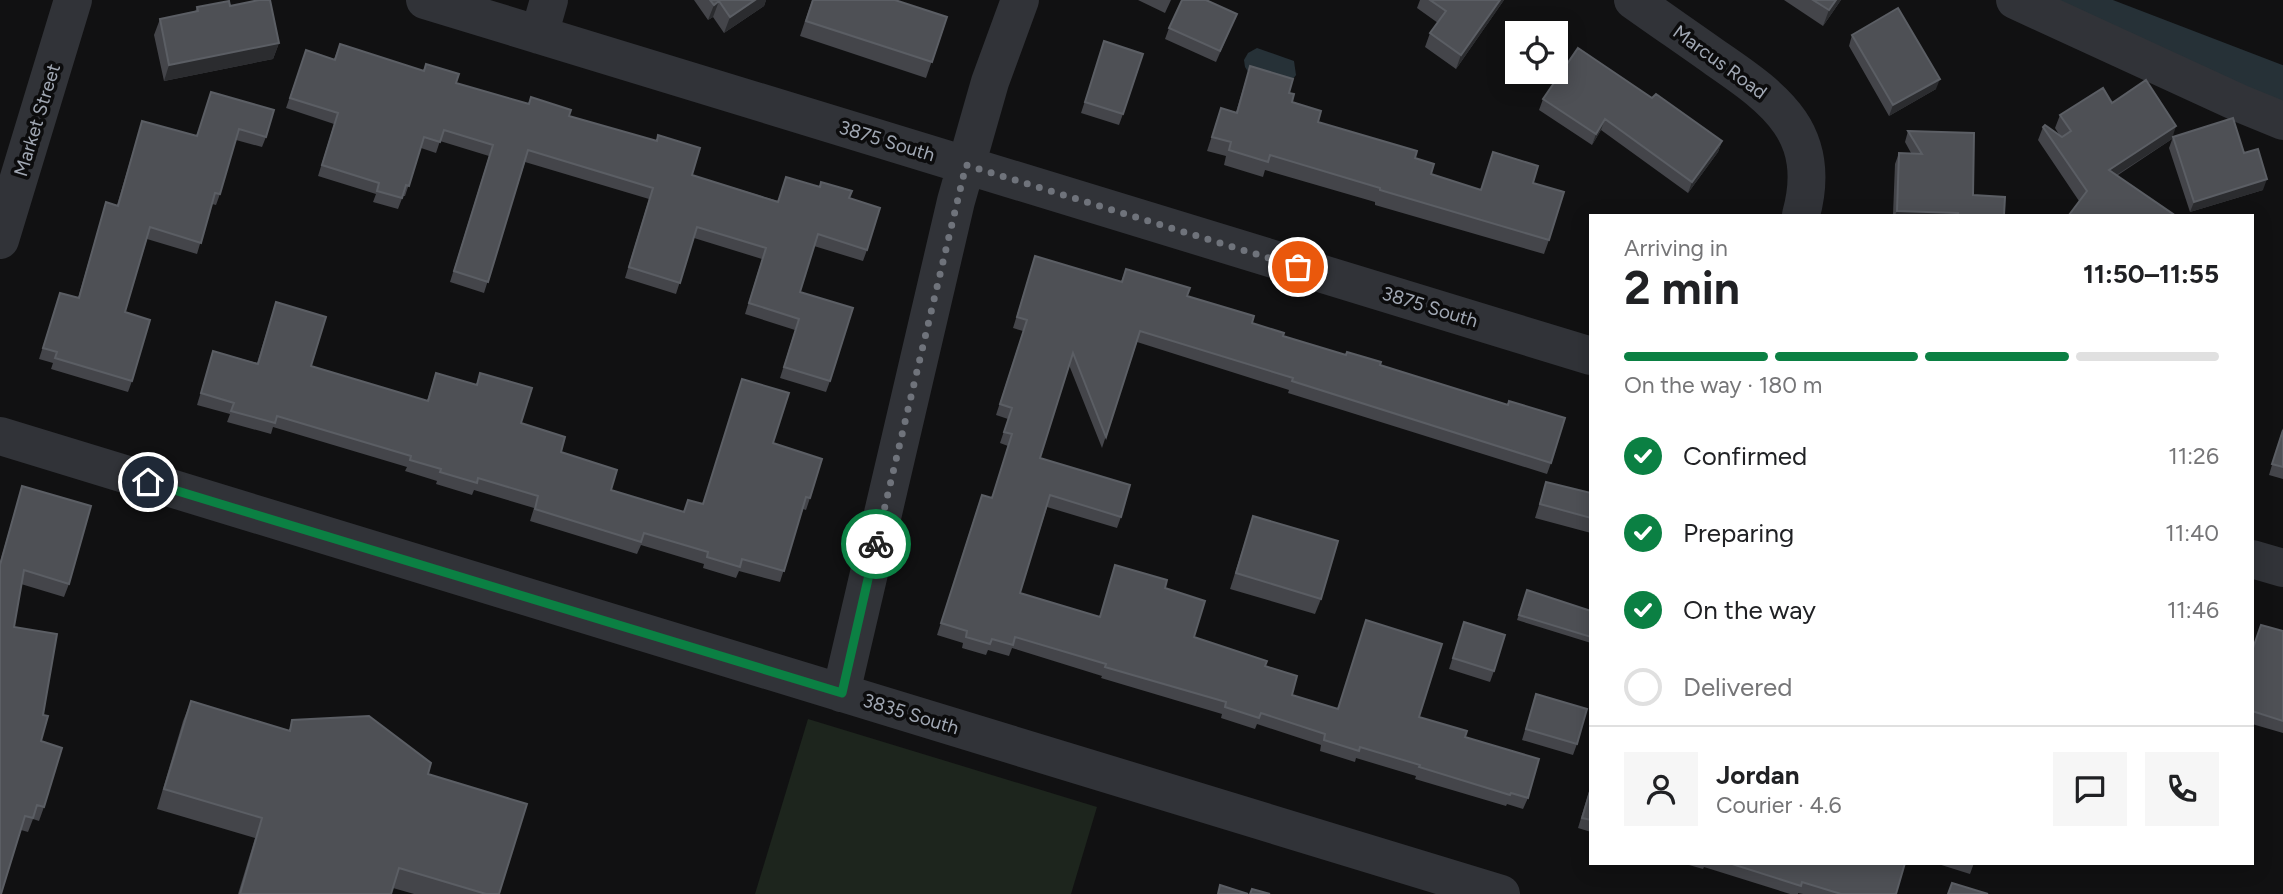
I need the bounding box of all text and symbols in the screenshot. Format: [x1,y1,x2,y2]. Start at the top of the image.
street label: Marcus Road [1669,20,1771,104]
map controls [1505,21,1568,84]
button: locate [1505,21,1568,84]
street label: Market Street [9,61,65,179]
street label: 3875 South [836,116,938,166]
text: Arriving in [1624,234,1728,262]
pin [1268,237,1328,297]
icon: bag [1279,248,1317,286]
text: 11:50–11:55 [2083,258,2219,290]
text: 2 min [1624,260,1740,316]
street label: 3875 South [1379,282,1481,332]
text: On the way · 180 m [1624,371,1822,399]
icon: check [1624,437,1662,475]
text: Confirmed [1683,440,1807,472]
text: 11:26 [2168,442,2219,470]
pin [118,452,178,512]
icon: home [129,463,167,501]
courier [841,509,911,579]
icon: check [1624,514,1662,552]
text: Preparing [1683,517,1794,549]
text: 11:40 [2165,519,2219,547]
icon: bike [857,525,895,563]
icon: check [1624,591,1662,629]
text: On the way [1683,594,1816,626]
text: 11:46 [2167,596,2219,624]
text: Delivered [1683,671,1792,703]
street label: 3835 South [860,689,962,739]
button: person [1624,752,1698,826]
button: chat [2053,752,2127,826]
button: phone [2145,752,2219,826]
text: Jordan [1716,759,1799,791]
text: Courier · 4.6 [1716,791,1842,819]

